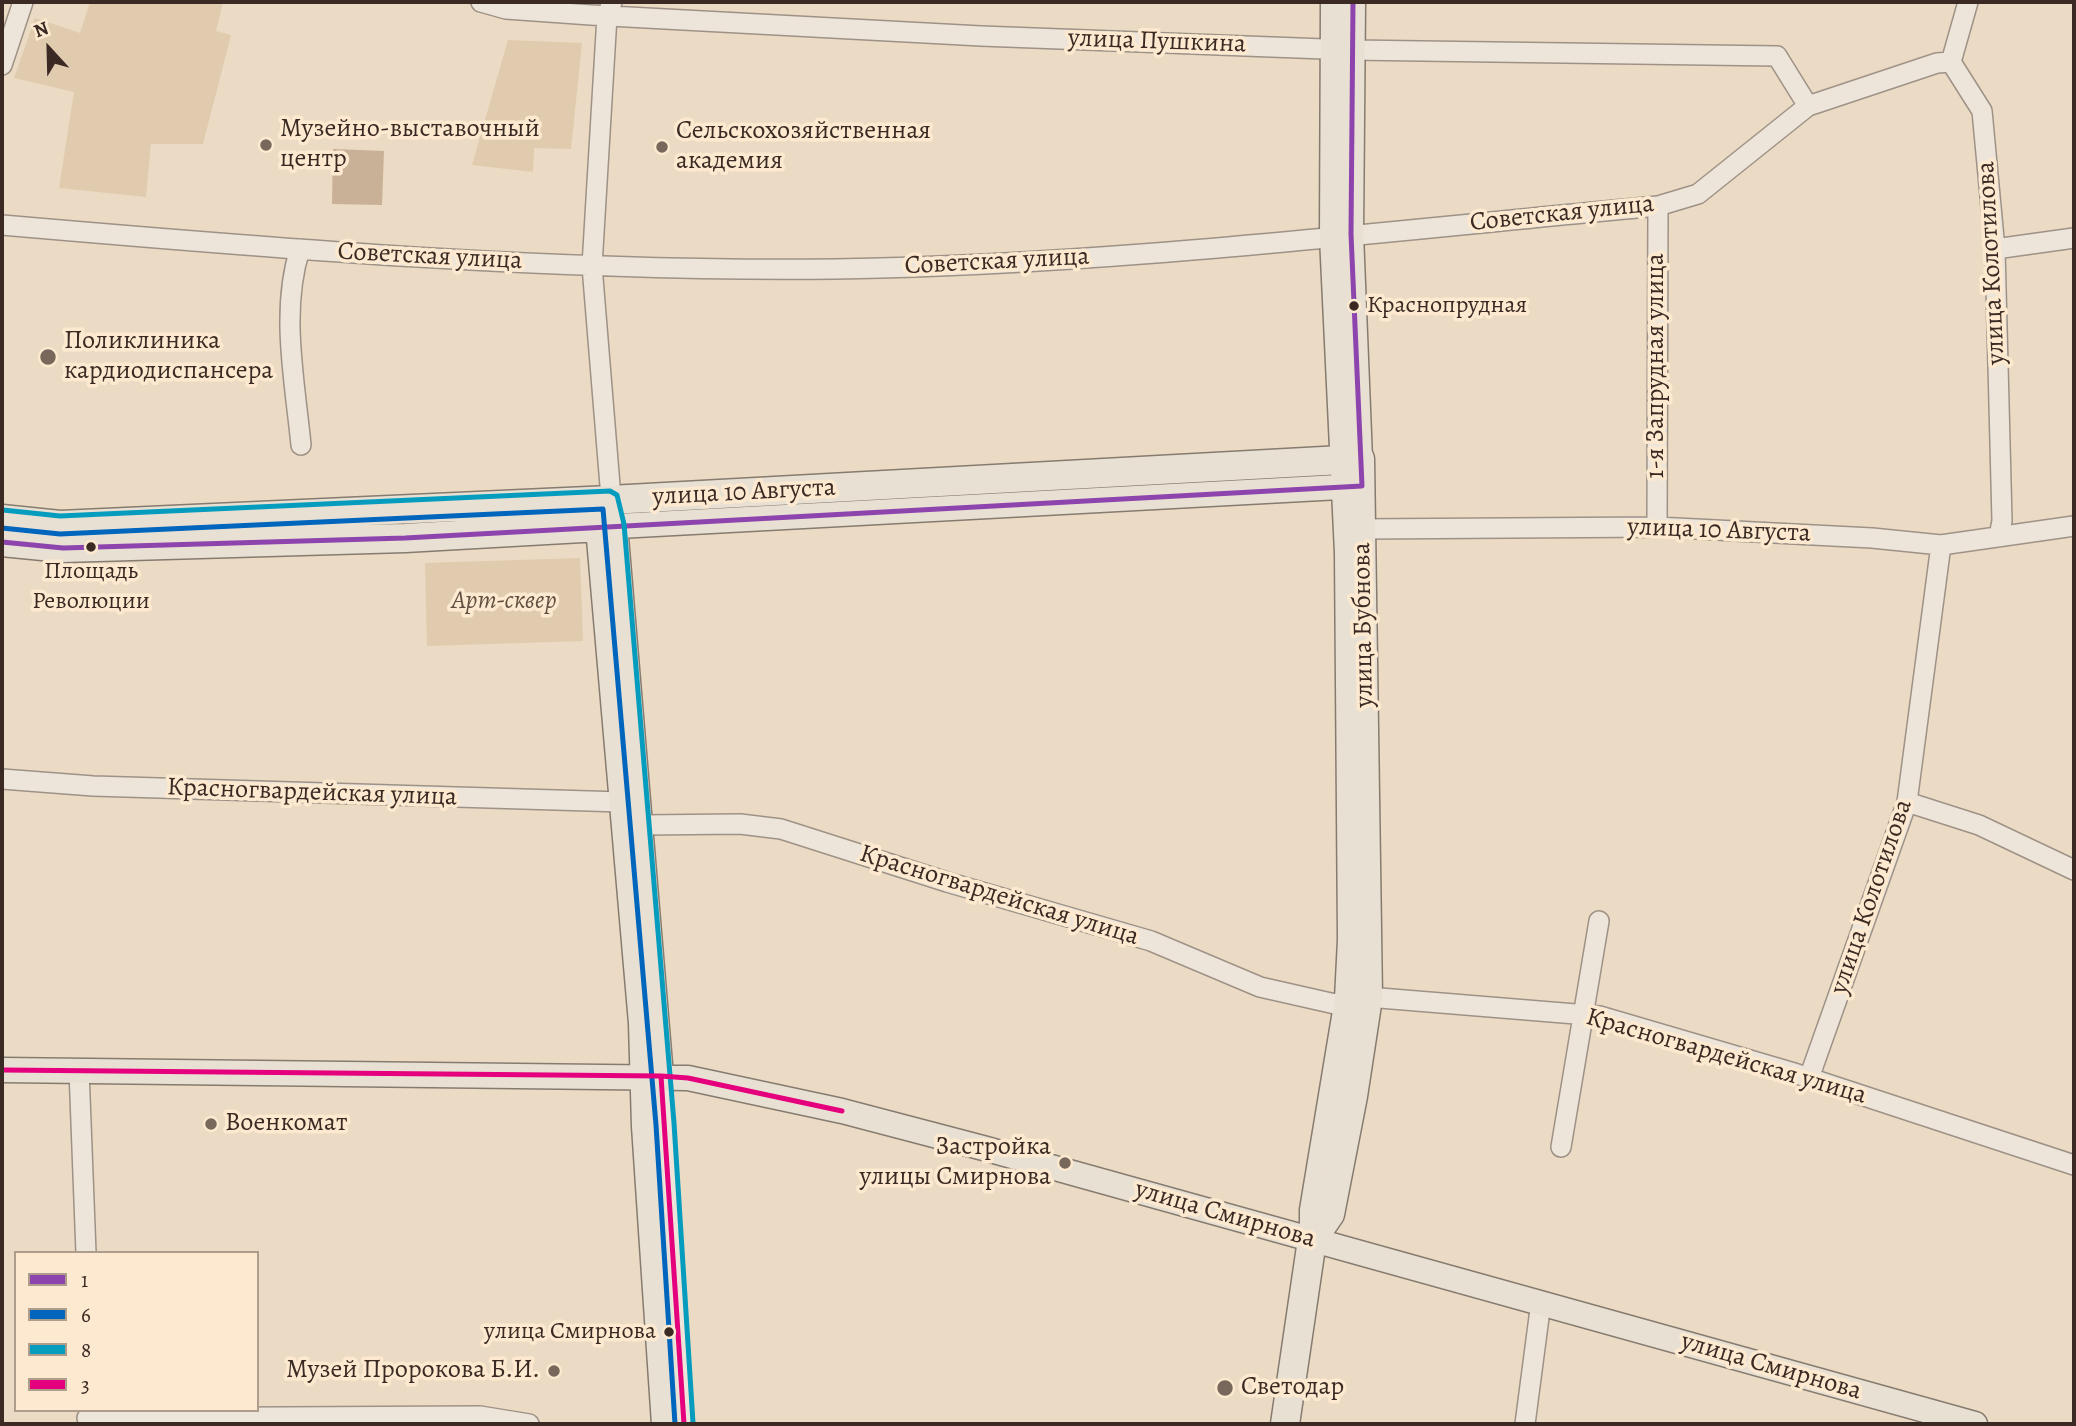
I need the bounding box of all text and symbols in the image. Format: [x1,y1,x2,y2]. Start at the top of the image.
north arrow [14,14,84,84]
text: N [30,15,52,44]
street label: улица Пушкина [1067,23,1247,61]
place label: Музейно-выставочный центр [280,114,540,176]
place label: Сельскохозяйственная академия [676,116,931,178]
marker: Музейно-выставочный центр [258,137,274,153]
marker: Сельскохозяйственная академия [654,139,670,155]
street label: улица Колотилова [1971,160,2013,366]
street label: Советская улица [1468,189,1656,239]
street label: Советская улица [337,237,523,277]
street label: Советская улица [904,242,1090,282]
street label: 1-я Запрудная улица [1641,253,1673,479]
place label: Краснопрудная [1367,292,1527,320]
marker: Краснопрудная [1347,299,1361,313]
place label: Поликлиника кардиодиспансера [64,326,273,388]
marker: Поликлиника кардиодиспансера [38,347,58,367]
street label: улица 10 Августа [652,473,836,513]
street label: улица 10 Августа [1627,512,1811,550]
marker: Площадь Революции [84,540,98,554]
street label: улица Бубнова [1347,542,1381,708]
place label: Площадь Революции [32,558,150,614]
park label: Арт-сквер [451,586,557,618]
street label: Красногвардейская улица [166,772,458,814]
street label: улица Колотилова [1824,796,1920,998]
street label: Красногвардейская улица [856,839,1142,953]
street label: Красногвардейская улица [1582,1002,1870,1112]
place label: Военкомат [225,1108,347,1140]
marker: Военкомат [203,1116,219,1132]
place label: Застройка улицы Смирнова [859,1132,1051,1194]
marker: Застройка улицы Смирнова [1057,1155,1073,1171]
street label: улица Смирнова [1131,1174,1319,1256]
legend [14,1251,259,1412]
text: 1 [81,1266,88,1294]
text: 6 [81,1301,91,1329]
place label: улица Смирнова [484,1318,656,1346]
marker: улица Смирнова [662,1325,676,1339]
street label: улица Смирнова [1677,1326,1865,1408]
text: 8 [81,1336,91,1364]
place label: Музей Пророкова Б.И. [286,1355,540,1387]
marker: Музей Пророкова Б.И. [546,1363,562,1379]
text: 3 [81,1371,90,1399]
place label: Светодар [1241,1372,1344,1404]
marker: Светодар [1215,1378,1235,1398]

